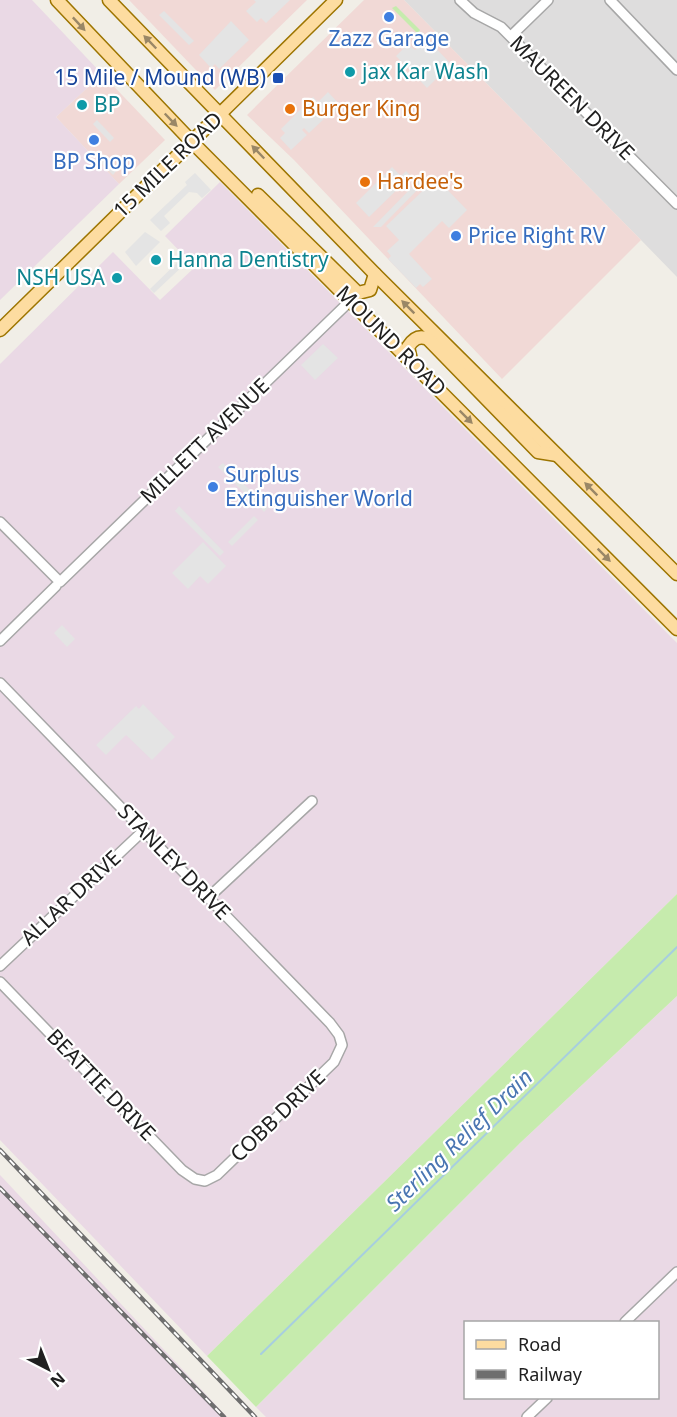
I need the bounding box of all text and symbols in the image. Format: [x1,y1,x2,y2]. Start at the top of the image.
marker: Zazz Garage [382,10,396,24]
one-way arrow [72,16,86,31]
place label: Zazz Garage [329,24,449,52]
street label: MAUREEN DRIVE [504,29,641,166]
one-way arrow [144,36,158,50]
place label: jax Kar Wash [360,57,489,85]
place label: 15 Mile / Mound (WB) [54,63,266,91]
marker: jax Kar Wash [343,65,357,79]
marker: 15 Mile / Mound (WB) [271,71,285,85]
place label: BP [94,90,120,118]
place label: Burger King [302,94,420,122]
marker: BP [75,98,89,112]
marker: Burger King [283,102,297,116]
street label: 15 MILE ROAD [107,105,228,224]
one-way arrow [164,113,178,128]
marker: BP Shop [87,133,101,147]
one-way arrow [251,146,265,160]
place label: BP Shop [53,147,135,175]
place label: Hardee's [377,167,463,195]
marker: Hardee's [358,175,372,189]
place label: Price Right RV [468,221,606,249]
marker: Price Right RV [449,229,463,243]
place label: Hanna Dentistry [168,245,329,273]
marker: Hanna Dentistry [149,253,163,267]
place label: NSH USA [16,263,106,291]
marker: NSH USA [110,271,124,285]
street label: MOUND ROAD [330,279,453,402]
one-way arrow [402,300,416,314]
street label: MILLETT AVENUE [134,372,275,509]
one-way arrow [459,409,473,423]
place label: Surplus Extinguisher World [225,460,413,512]
marker: Surplus Extinguisher World [206,480,220,494]
one-way arrow [584,482,598,496]
one-way arrow [596,548,610,562]
street label: STANLEY DRIVE [112,797,237,925]
street label: ALLAR DRIVE [14,844,126,951]
street label: BEATTIE DRIVE [41,1022,162,1146]
water label: Sterling Relief Drain [378,1061,538,1217]
street label: COBB DRIVE [224,1063,331,1168]
legend [464,1321,659,1399]
text: Road [518,1332,561,1356]
north arrow [18,1339,78,1399]
text: Railway [518,1362,583,1386]
text: N [46,1368,70,1393]

